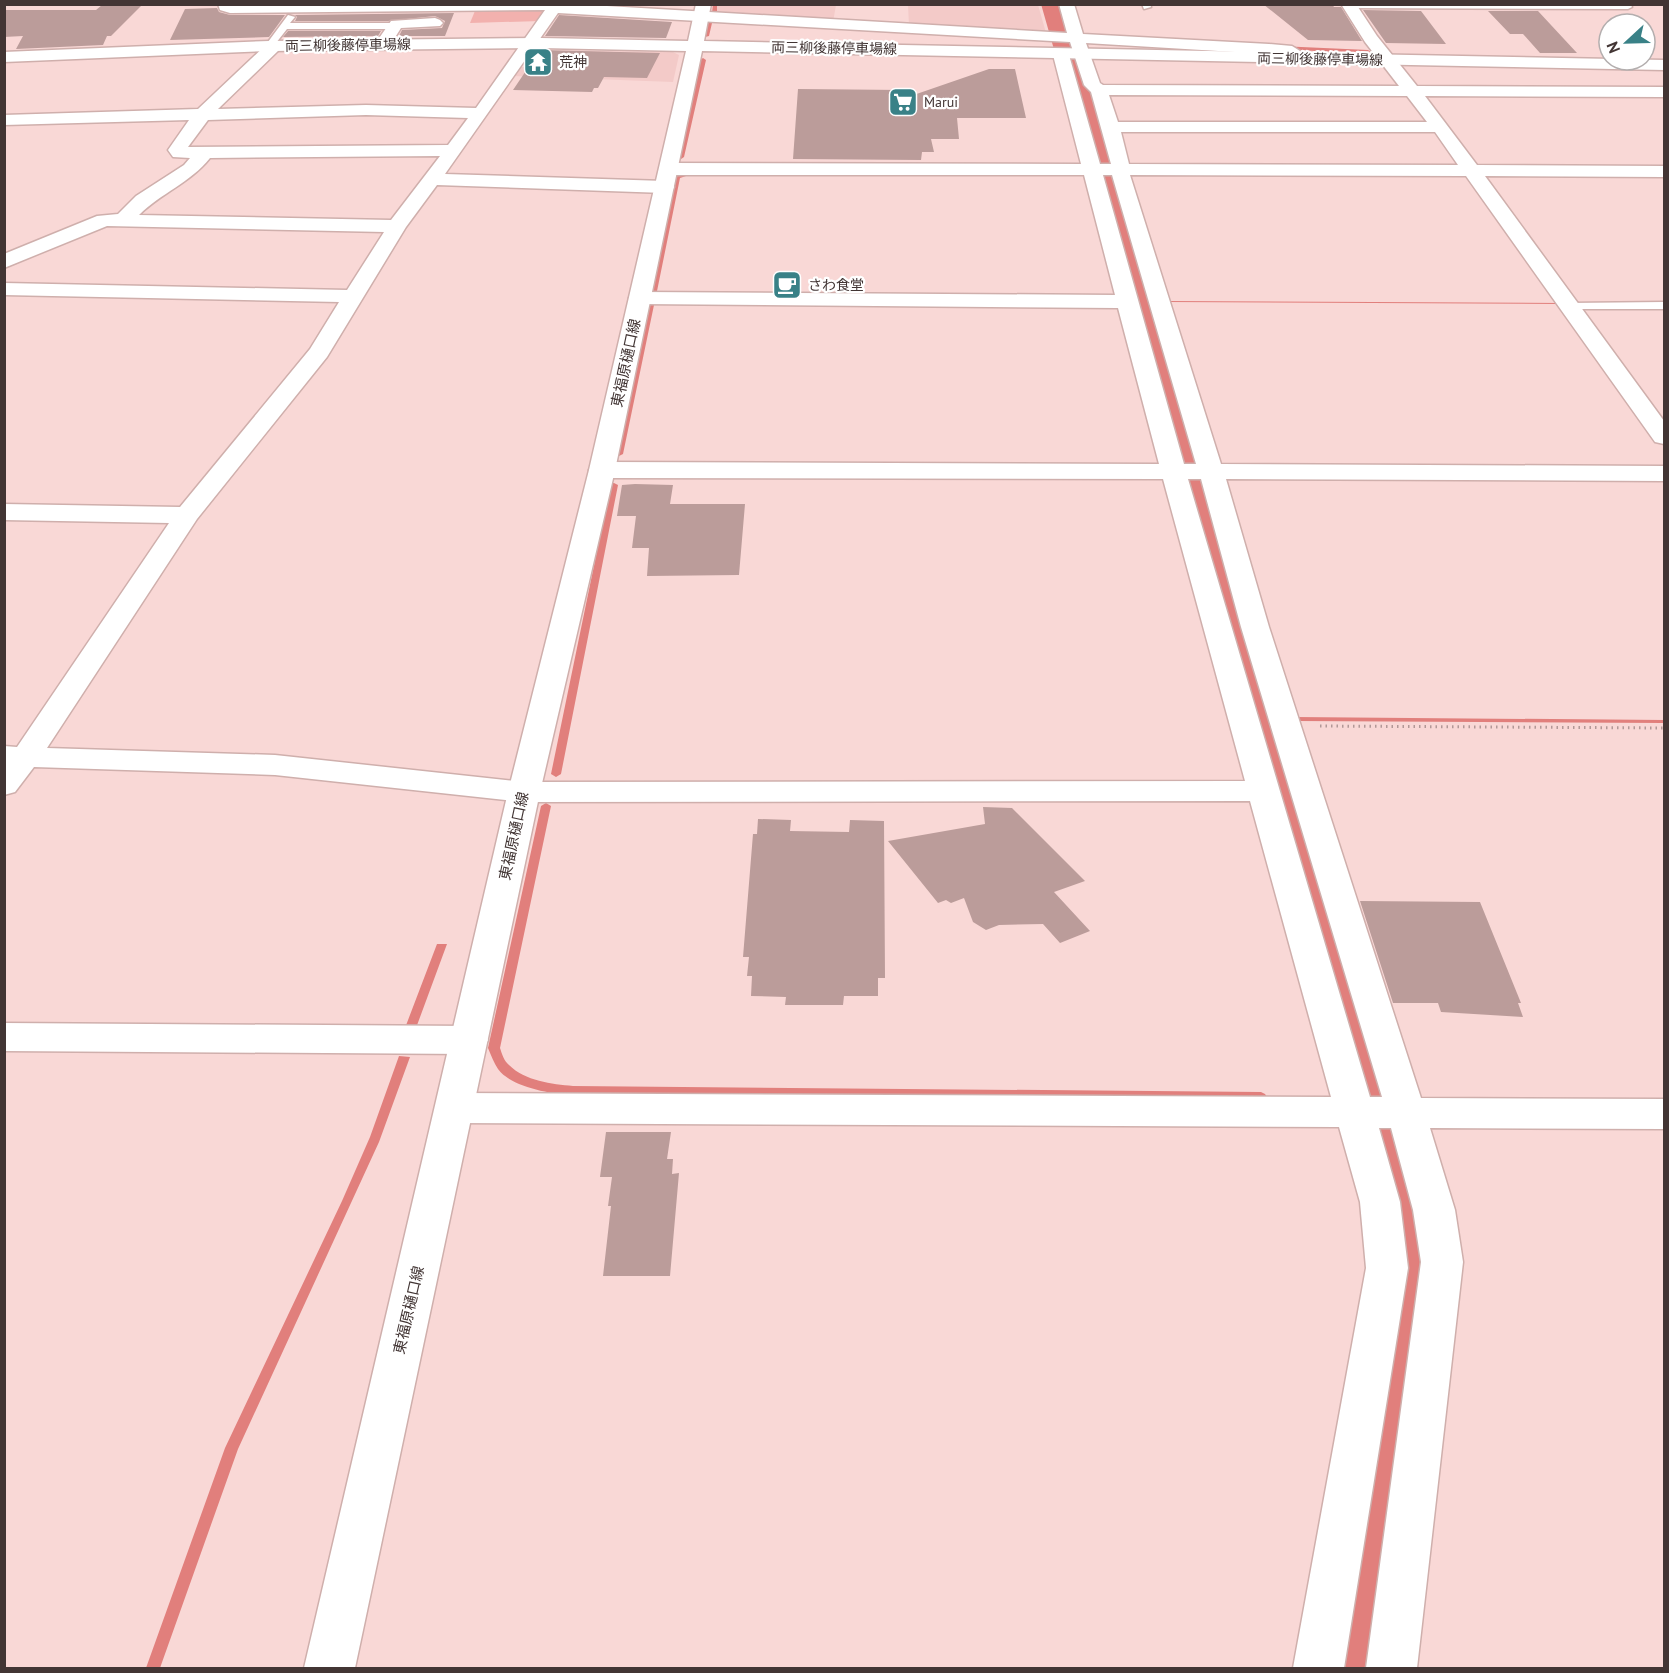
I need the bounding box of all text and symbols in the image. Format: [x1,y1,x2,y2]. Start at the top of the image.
north arrow [1597,12,1657,72]
street label: 両三柳後藤停車場線 [285,35,411,55]
street label: 両三柳後藤停車場線 [771,38,897,58]
text: N [1602,39,1624,56]
temple icon: 荒神 [522,46,554,78]
street label: 両三柳後藤停車場線 [1257,49,1383,69]
place label: 荒神 [559,53,587,71]
supermarket icon: Marui [887,86,919,118]
place label: Marui [924,93,958,111]
cafe icon: さわ食堂 [771,269,803,301]
place label: さわ食堂 [808,276,864,294]
street label: 東福原樋口線 [607,317,644,409]
street label: 東福原樋口線 [495,790,532,882]
street label: 東福原樋口線 [389,1264,428,1356]

